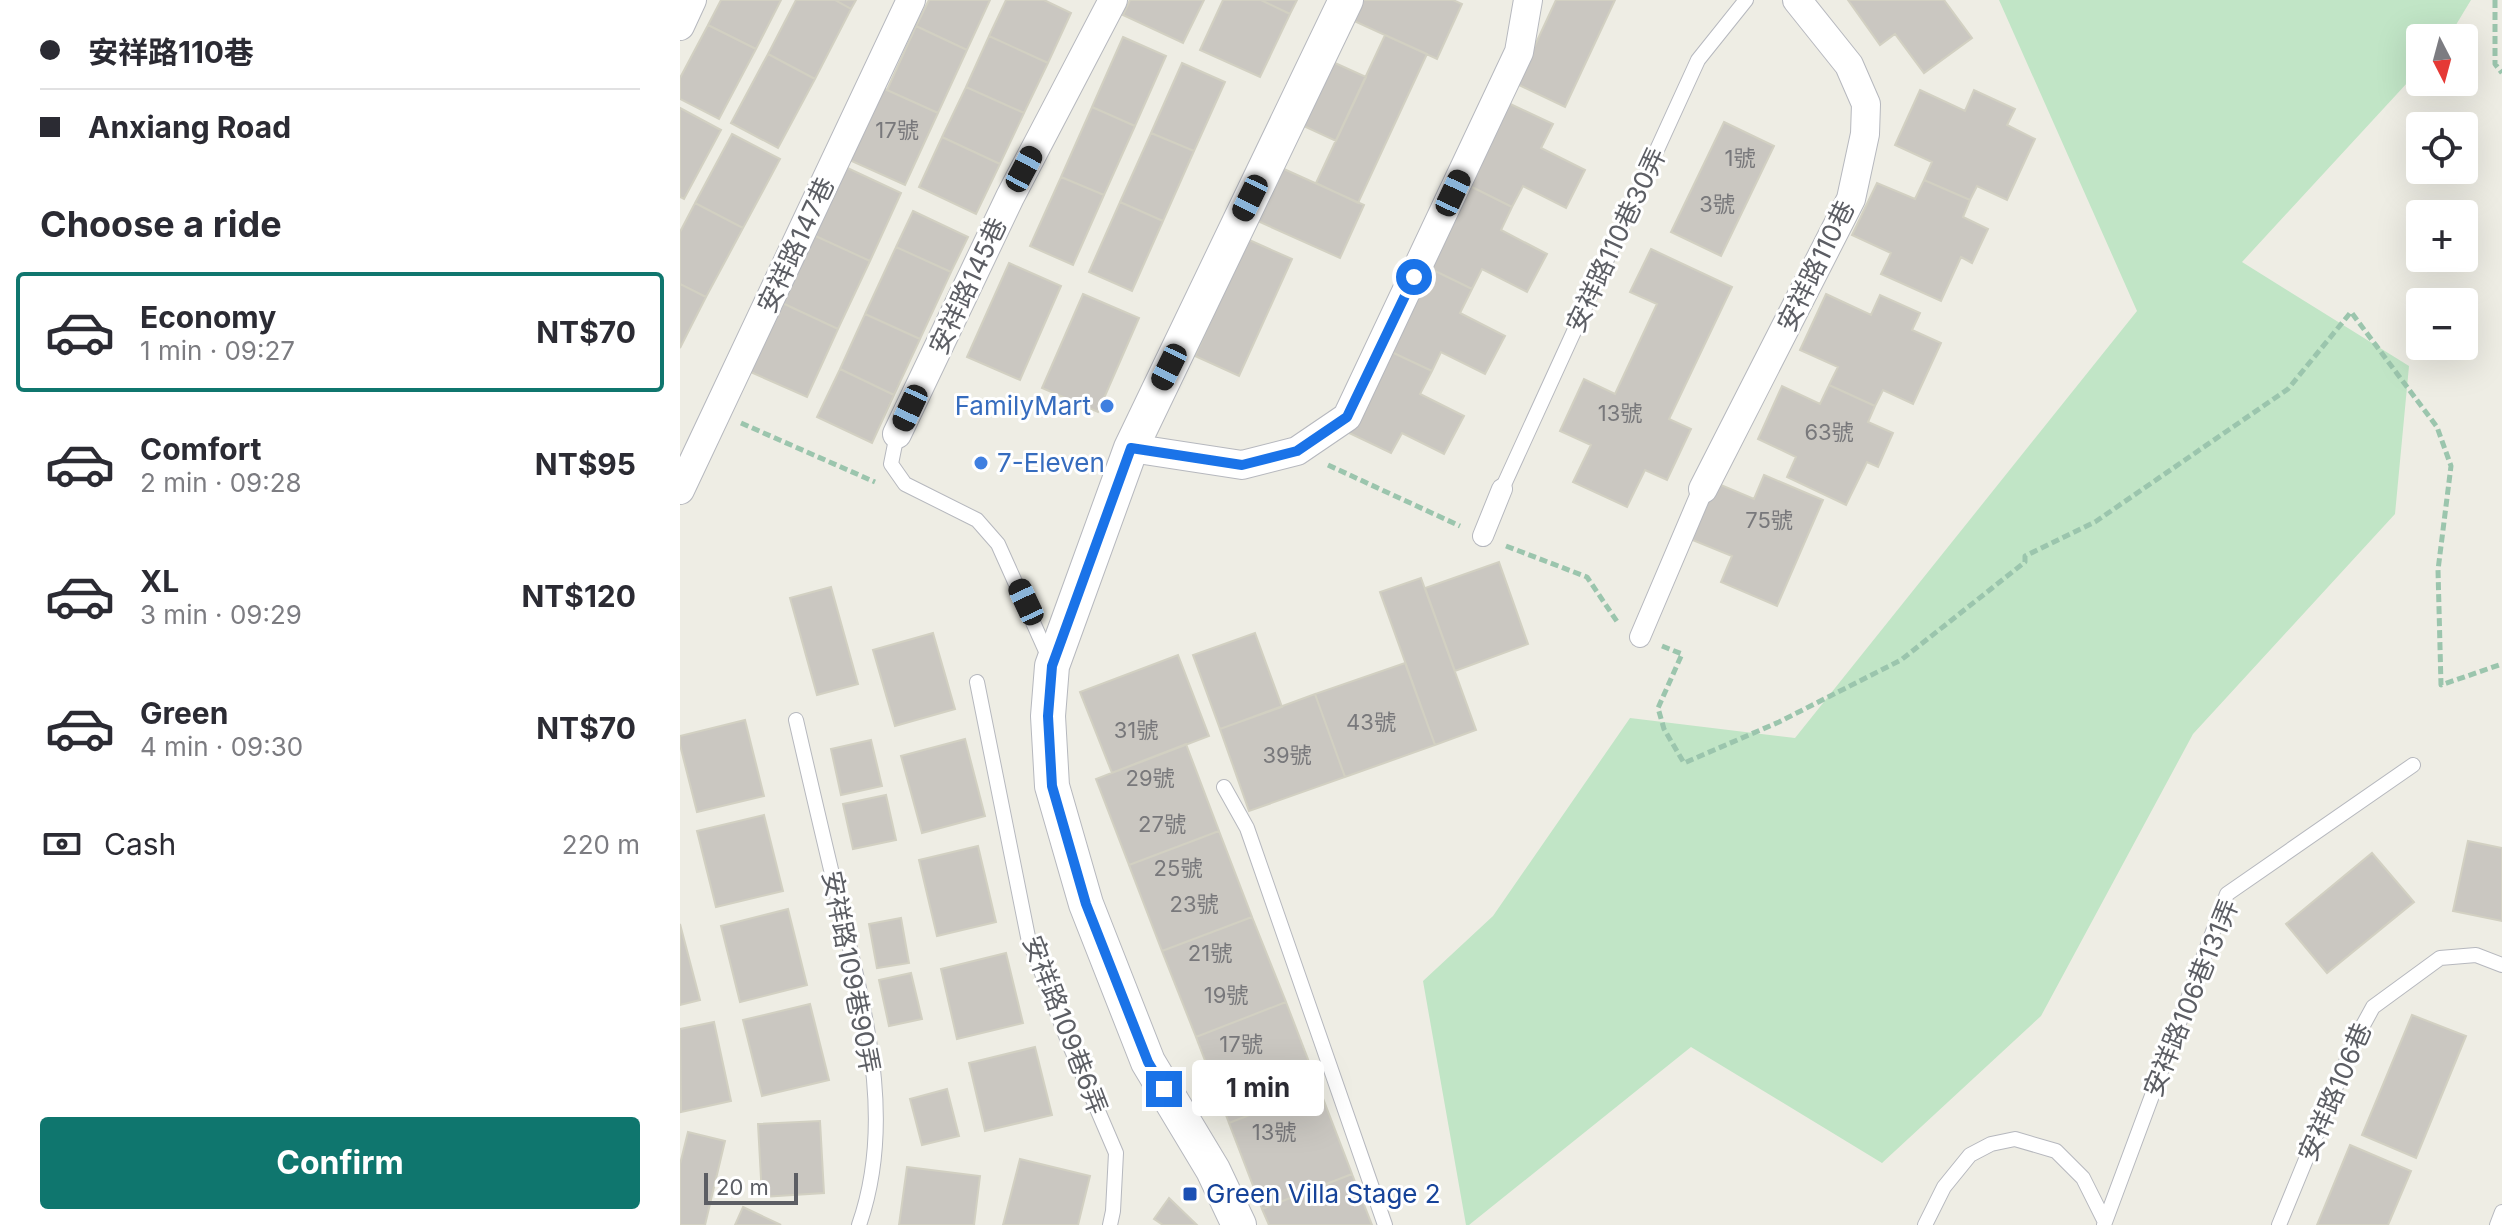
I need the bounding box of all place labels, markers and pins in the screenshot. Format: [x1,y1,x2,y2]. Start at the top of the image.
place label: FamilyMart [955,390,1091,421]
marker: FamilyMart [1098,397,1116,415]
place label: 7-Eleven [997,447,1105,478]
marker: 7-Eleven [972,454,990,472]
place label: Green Villa Stage 2 [1206,1178,1441,1209]
marker: Green Villa Stage 2 [1181,1185,1199,1203]

